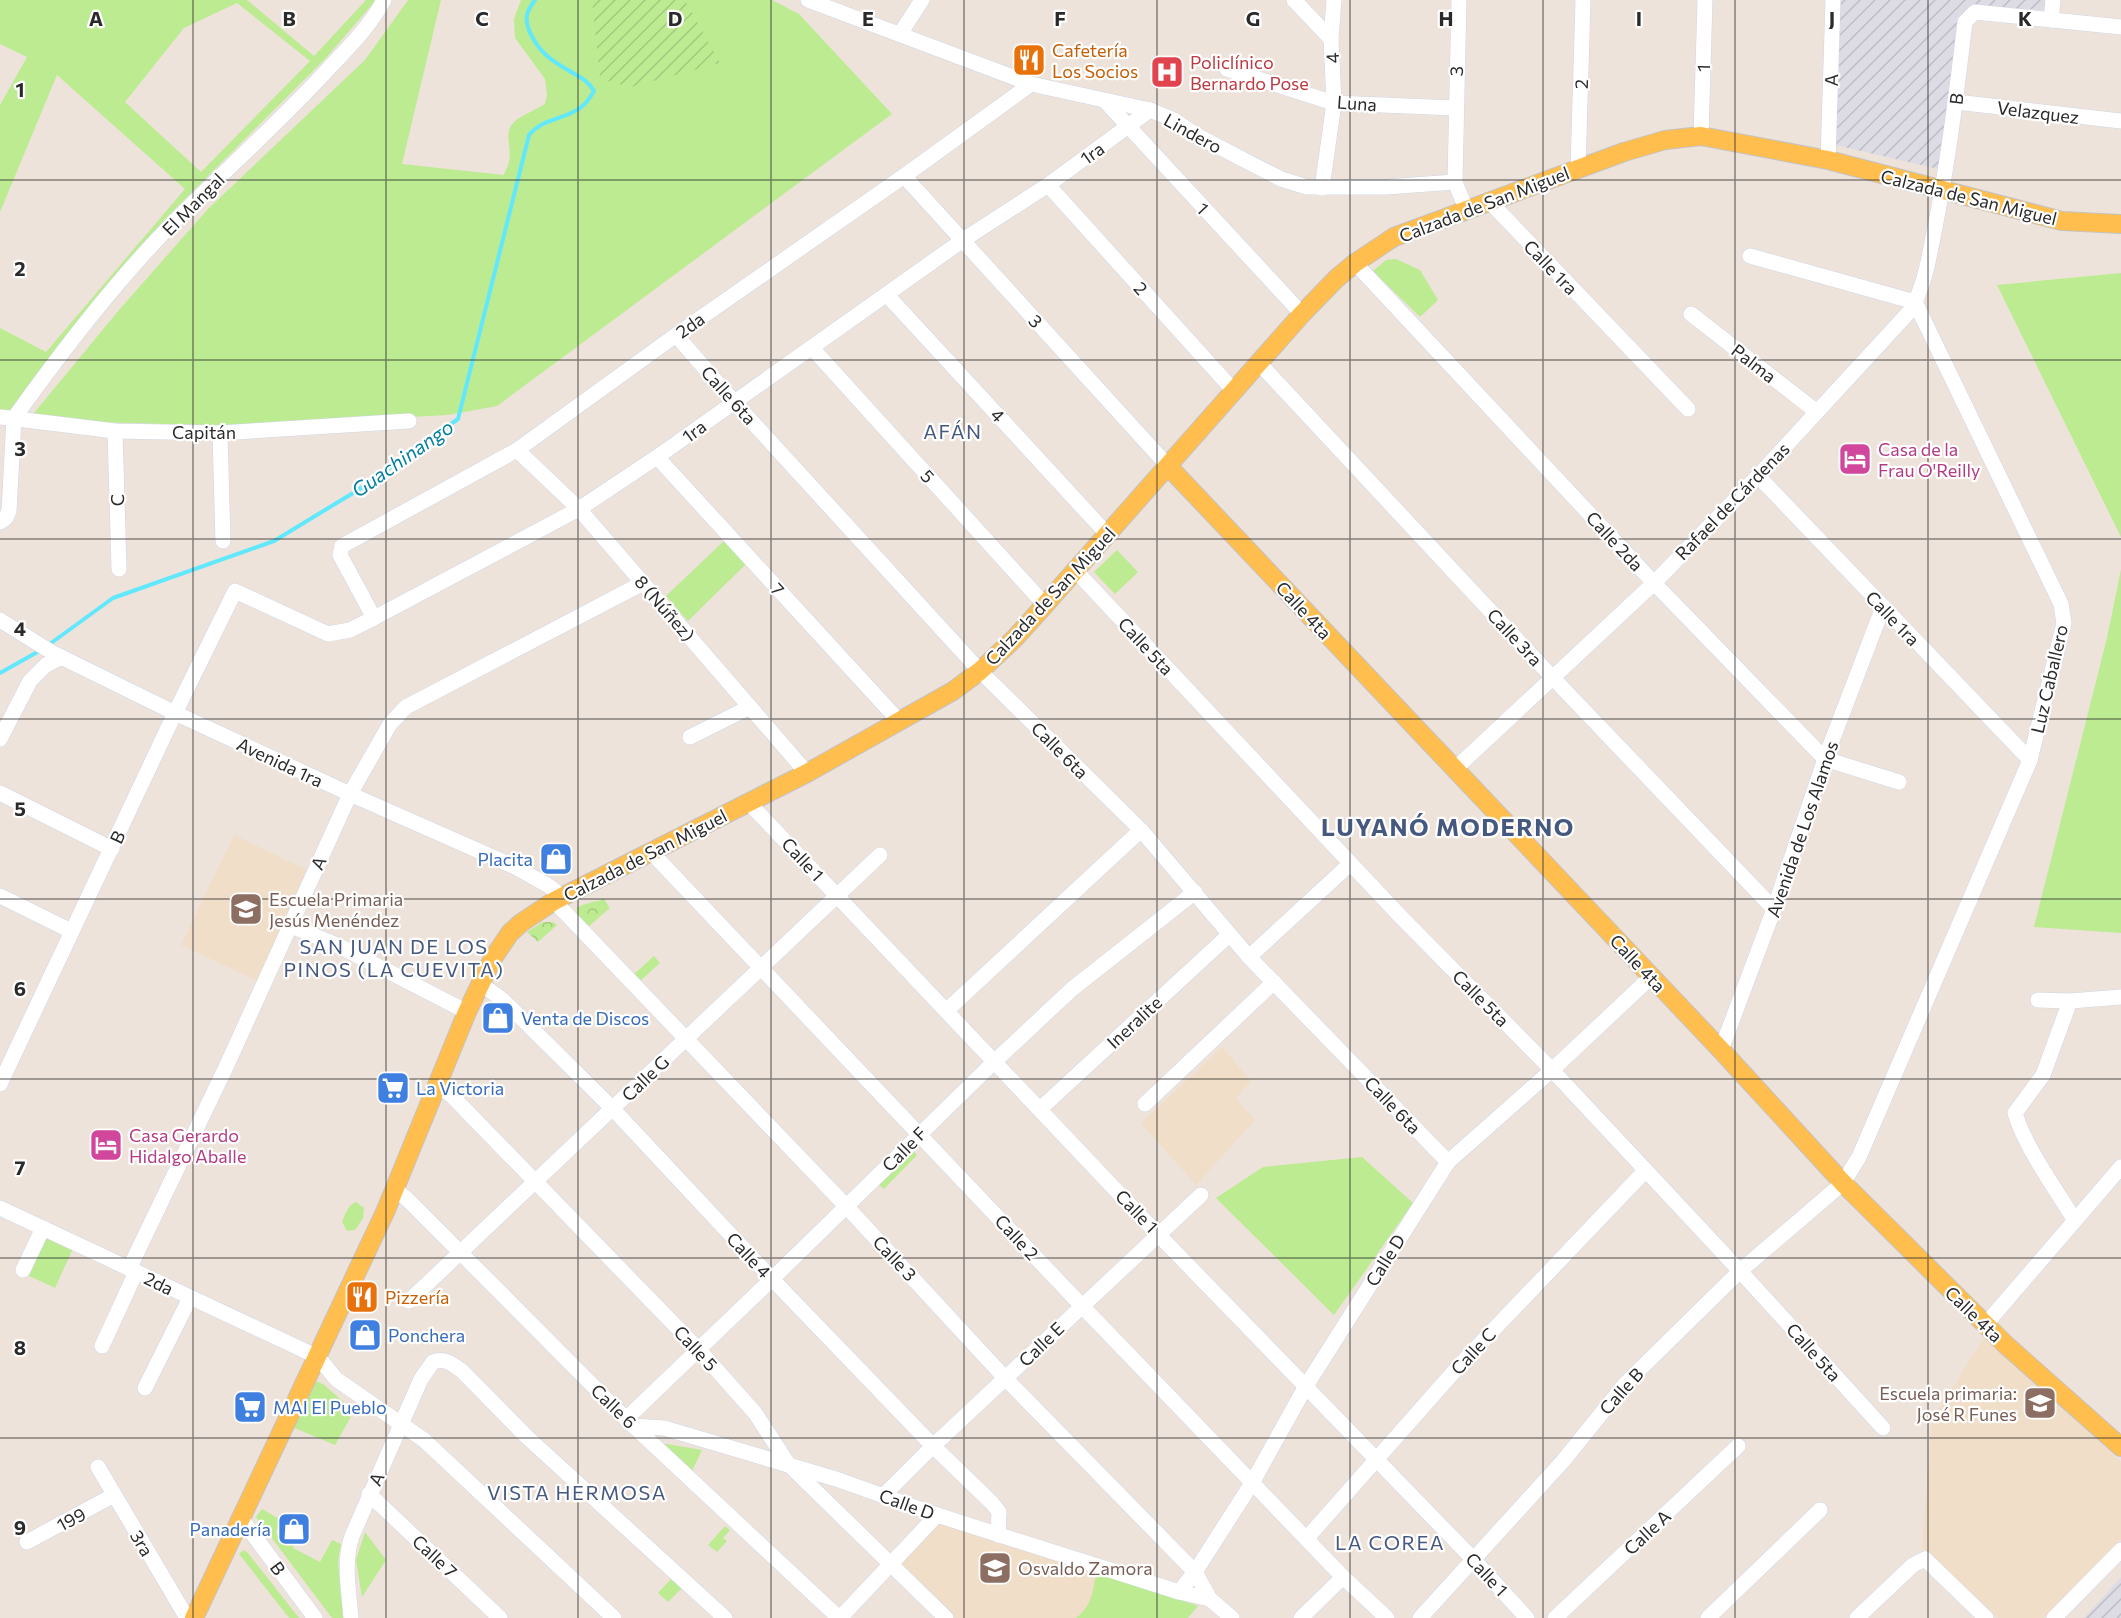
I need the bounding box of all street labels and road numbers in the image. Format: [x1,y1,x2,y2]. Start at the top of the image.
street label: 4 [1321,52,1343,64]
street label: 1 [1692,64,1714,72]
street label: 3 [1445,65,1467,77]
street label: A [1820,73,1842,87]
street label: 2 [1570,79,1592,89]
street label: Luna [1336,91,1378,115]
street label: B [1944,92,1968,106]
street label: Velazquez [1996,96,2080,128]
street label: Lindero [1160,108,1226,158]
street label: 1ra [1076,137,1108,169]
street label: Calzada de San Miguel [1396,161,1572,247]
street label: Calzada de San Miguel [1879,164,2059,230]
street label: El Mangal [157,168,229,240]
street label: 1 [1192,198,1214,218]
street label: Calle 1ra [1519,235,1583,299]
street label: 2 [1129,277,1153,299]
street label: 2da [671,307,709,343]
street label: 3 [1024,310,1048,332]
street label: Palma [1727,339,1781,387]
street label: Calle 6ta [697,361,761,429]
street label: 4 [986,404,1010,427]
street label: 1ra [678,415,710,447]
street label: Capitán [172,421,236,443]
street label: Rafael de Cárdenas [1670,438,1794,564]
street label: 5 [916,465,940,487]
street label: C [106,493,128,507]
street label: Calle 2da [1582,507,1648,575]
street label: Calzada de San Miguel [980,522,1120,670]
street label: 8 (Núñez) [630,570,700,646]
street label: Calle 4ta [1272,576,1336,644]
street label: 7 [767,578,789,600]
street label: Calle 1ra [1861,586,1925,650]
street label: Calle 3ra [1483,604,1547,670]
street label: Calle 5ta [1114,613,1178,679]
street label: Luz Caballero [2026,623,2072,735]
street label: Calle 6ta [1027,717,1093,783]
street label: Avenida 1ra [233,732,327,792]
street label: Avenida de Los Alamos [1761,738,1843,920]
street label: Calzada de San Miguel [559,804,731,906]
street label: B [105,827,129,847]
street label: Calle 1 [777,833,829,885]
street label: A [305,853,331,873]
street label: Calle 4ta [1606,929,1670,997]
street label: Calle 5ta [1448,965,1514,1031]
street label: Ineralite [1102,991,1166,1053]
street label: Calle G [617,1050,673,1106]
street label: Calle 6ta [1360,1072,1426,1138]
street label: Calle F [877,1122,931,1176]
street label: Calle 1 [1111,1185,1163,1237]
street label: Calle 2 [991,1210,1043,1264]
street label: Calle 4 [722,1228,776,1283]
street label: Calle D [1361,1230,1409,1290]
street label: Calle 3 [869,1231,921,1285]
street label: 2da [141,1267,177,1299]
street label: Calle 4ta [1941,1281,2007,1347]
street label: Calle E [1014,1317,1068,1371]
street label: Calle 5ta [1782,1318,1846,1386]
street label: Calle 5 [669,1321,723,1375]
street label: Calle C [1446,1323,1500,1379]
street label: Calle B [1594,1363,1648,1419]
street label: Calle 6 [587,1379,641,1433]
street label: A [363,1469,389,1489]
street label: Calle D [876,1484,938,1524]
street label: 199 [53,1502,89,1536]
street label: Calle A [1619,1505,1675,1559]
street label: 3ra [126,1526,158,1560]
street label: Calle 7 [408,1530,462,1582]
street label: Calle 1 [1461,1548,1513,1600]
street label: B [266,1557,290,1579]

